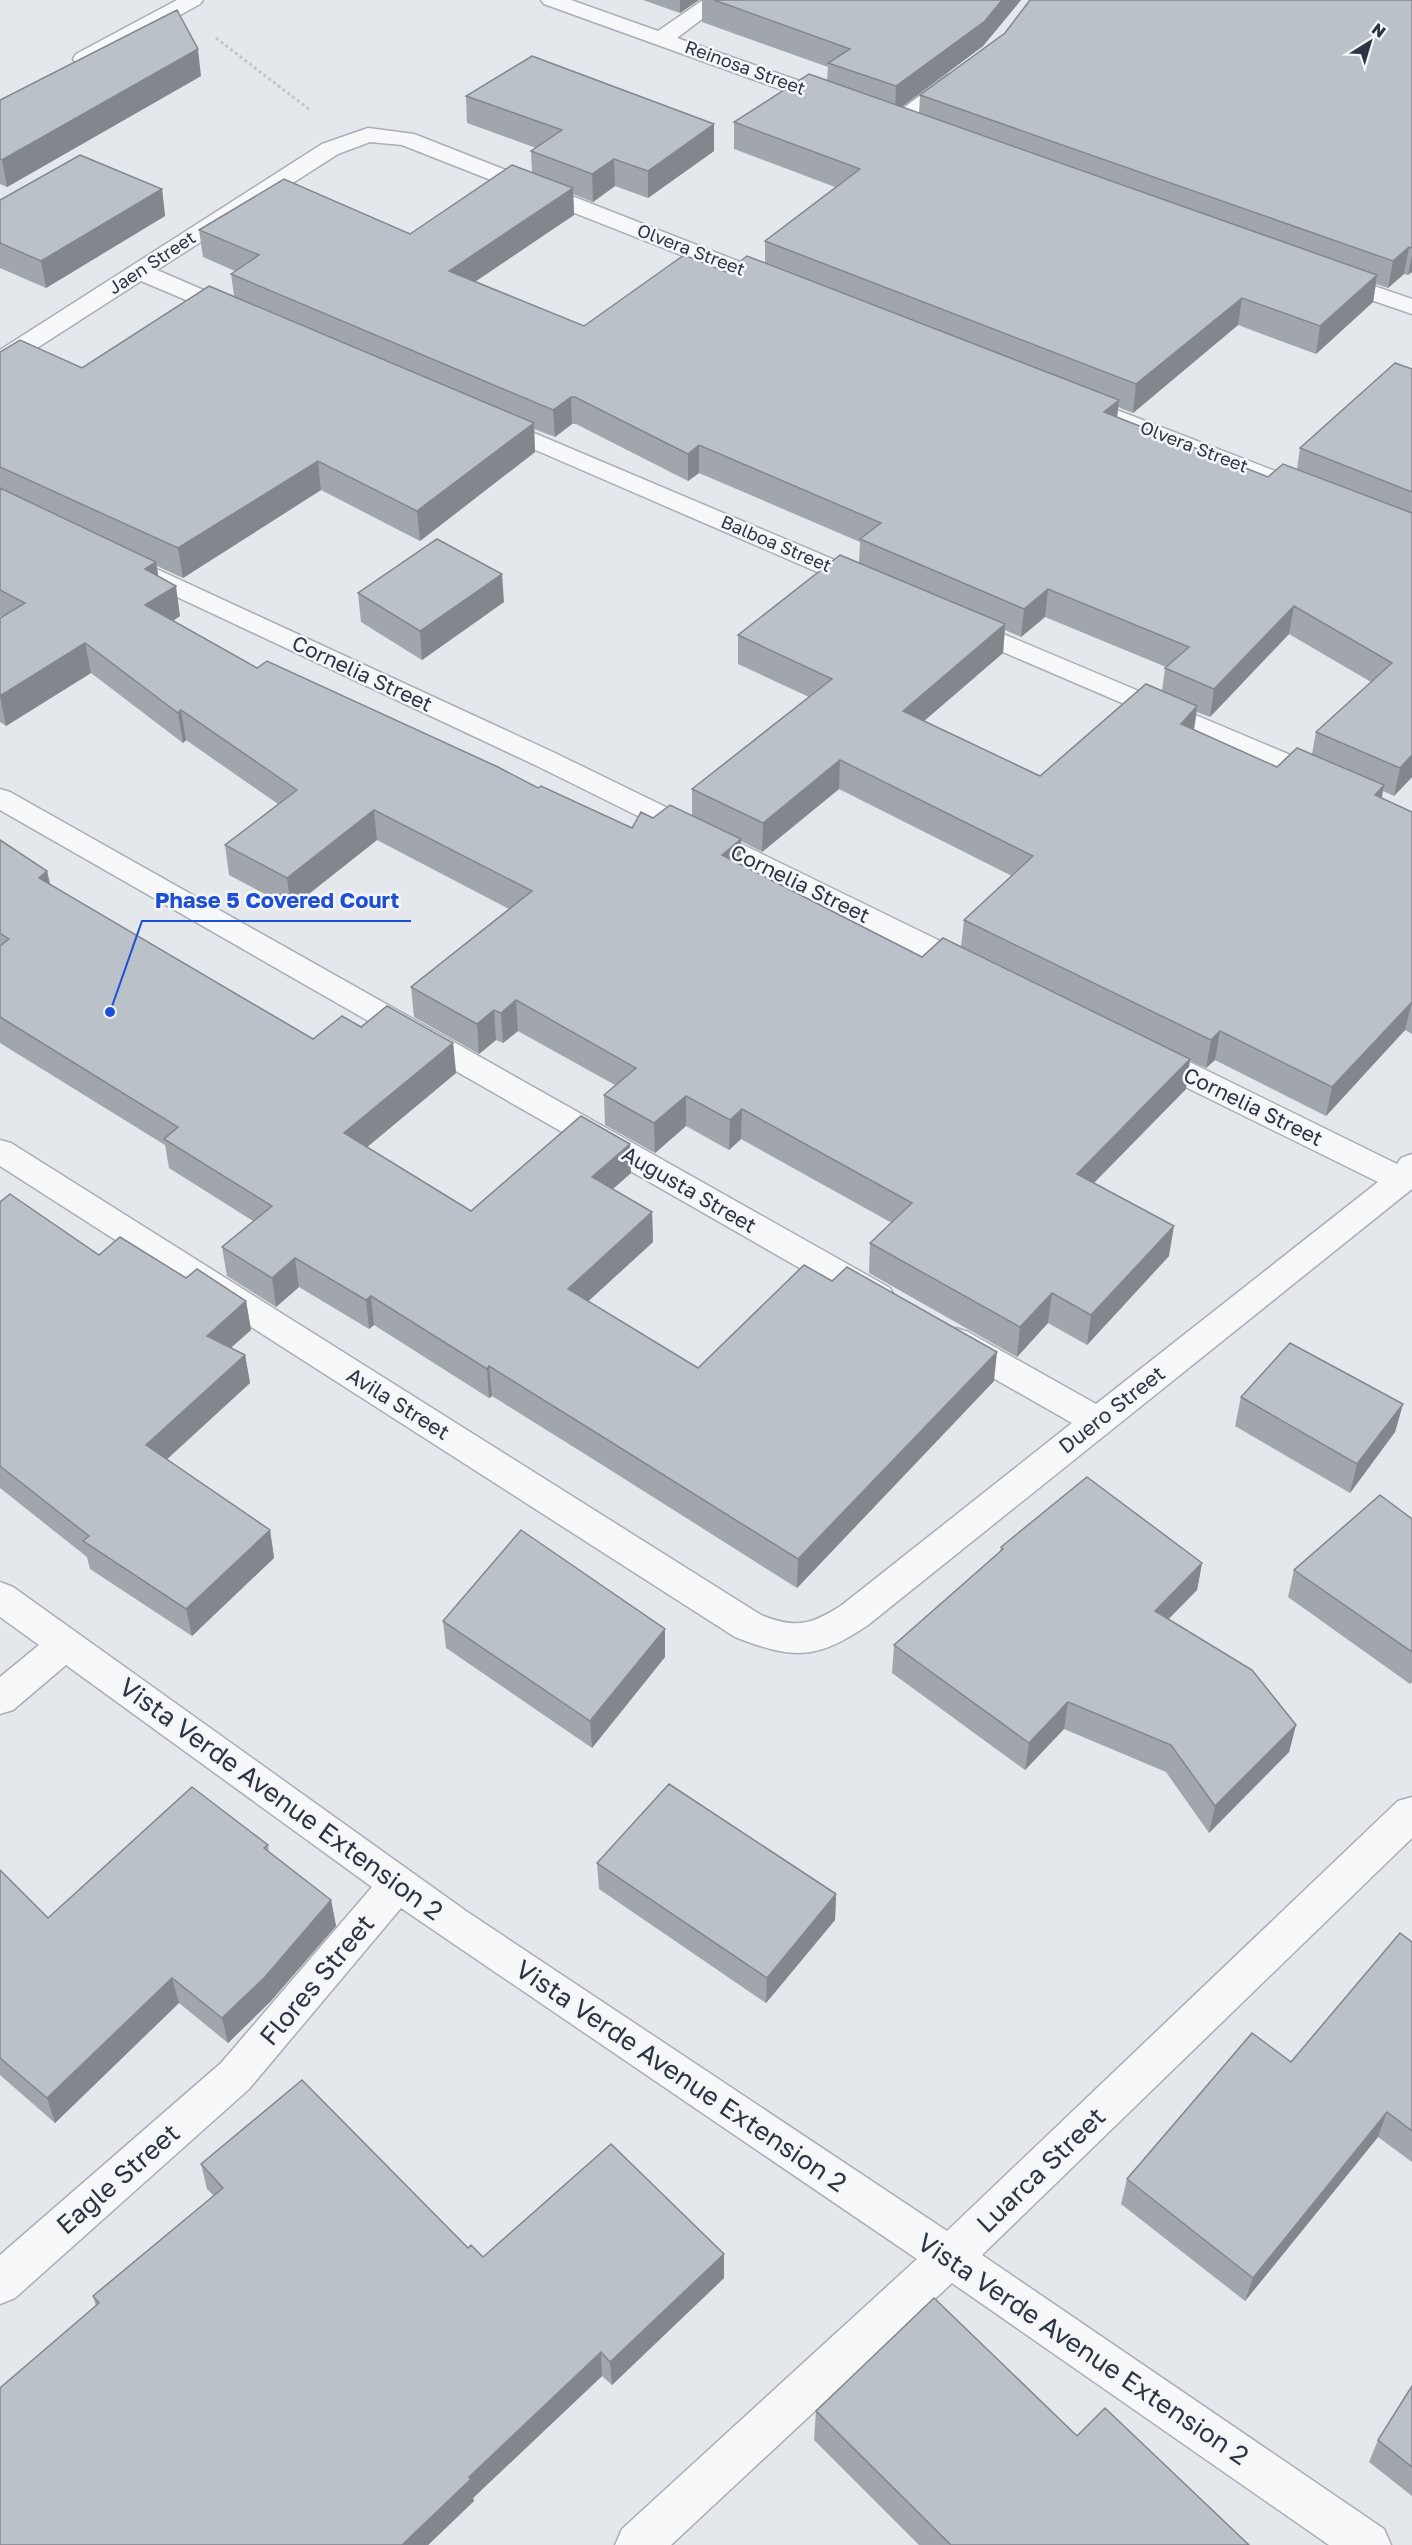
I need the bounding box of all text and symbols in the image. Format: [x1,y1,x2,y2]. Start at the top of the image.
north arrow [1340,12,1400,72]
text: N [1368,18,1390,42]
street label: Reinosa Street [682,35,809,99]
street label: Olvera Street [634,218,748,280]
street label: Jaen Street [104,226,199,298]
street label: Olvera Street [1137,415,1251,477]
street label: Balboa Street [718,510,835,576]
street label: Cornelia Street [288,629,437,717]
street label: Cornelia Street [727,838,874,928]
callout: Phase 5 Covered Court [142,881,411,921]
text: Phase 5 Covered Court [155,886,400,913]
street label: Cornelia Street [1180,1061,1327,1151]
street label: Augusta Street [618,1140,761,1238]
street label: Duero Street [1053,1360,1170,1459]
street label: Avila Street [342,1361,455,1445]
street label: Vista Verde Avenue Extension 2 [113,1671,449,1926]
street label: Flores Street [253,1908,380,2051]
street label: Vista Verde Avenue Extension 2 [510,1953,853,2198]
street label: Luarca Street [970,2101,1111,2239]
street label: Eagle Street [50,2117,186,2240]
street label: Vista Verde Avenue Extension 2 [912,2226,1255,2471]

